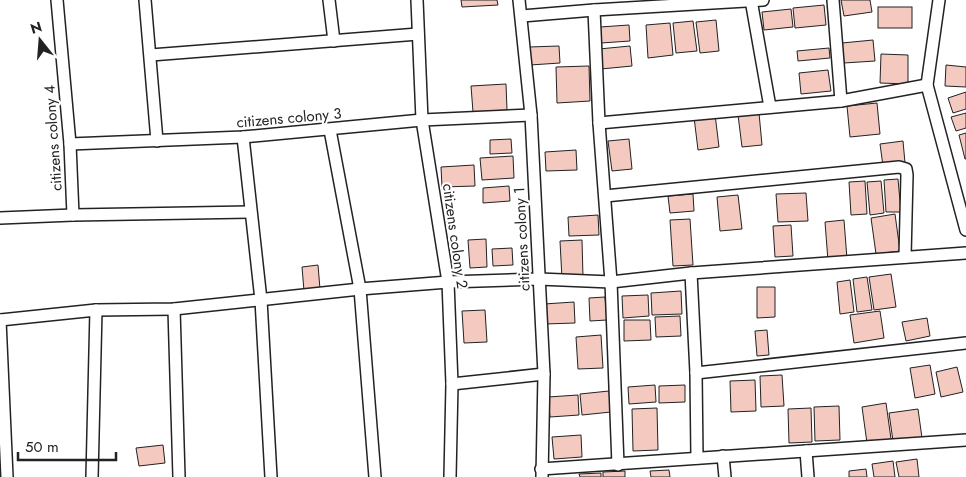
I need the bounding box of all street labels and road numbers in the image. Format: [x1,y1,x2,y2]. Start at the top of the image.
street label: citizens colony 4 [38,84,68,192]
street label: citizens colony 3 [235,102,343,134]
street label: citizens colony 2 [437,182,473,290]
street label: citizens colony 1 [508,186,536,292]

